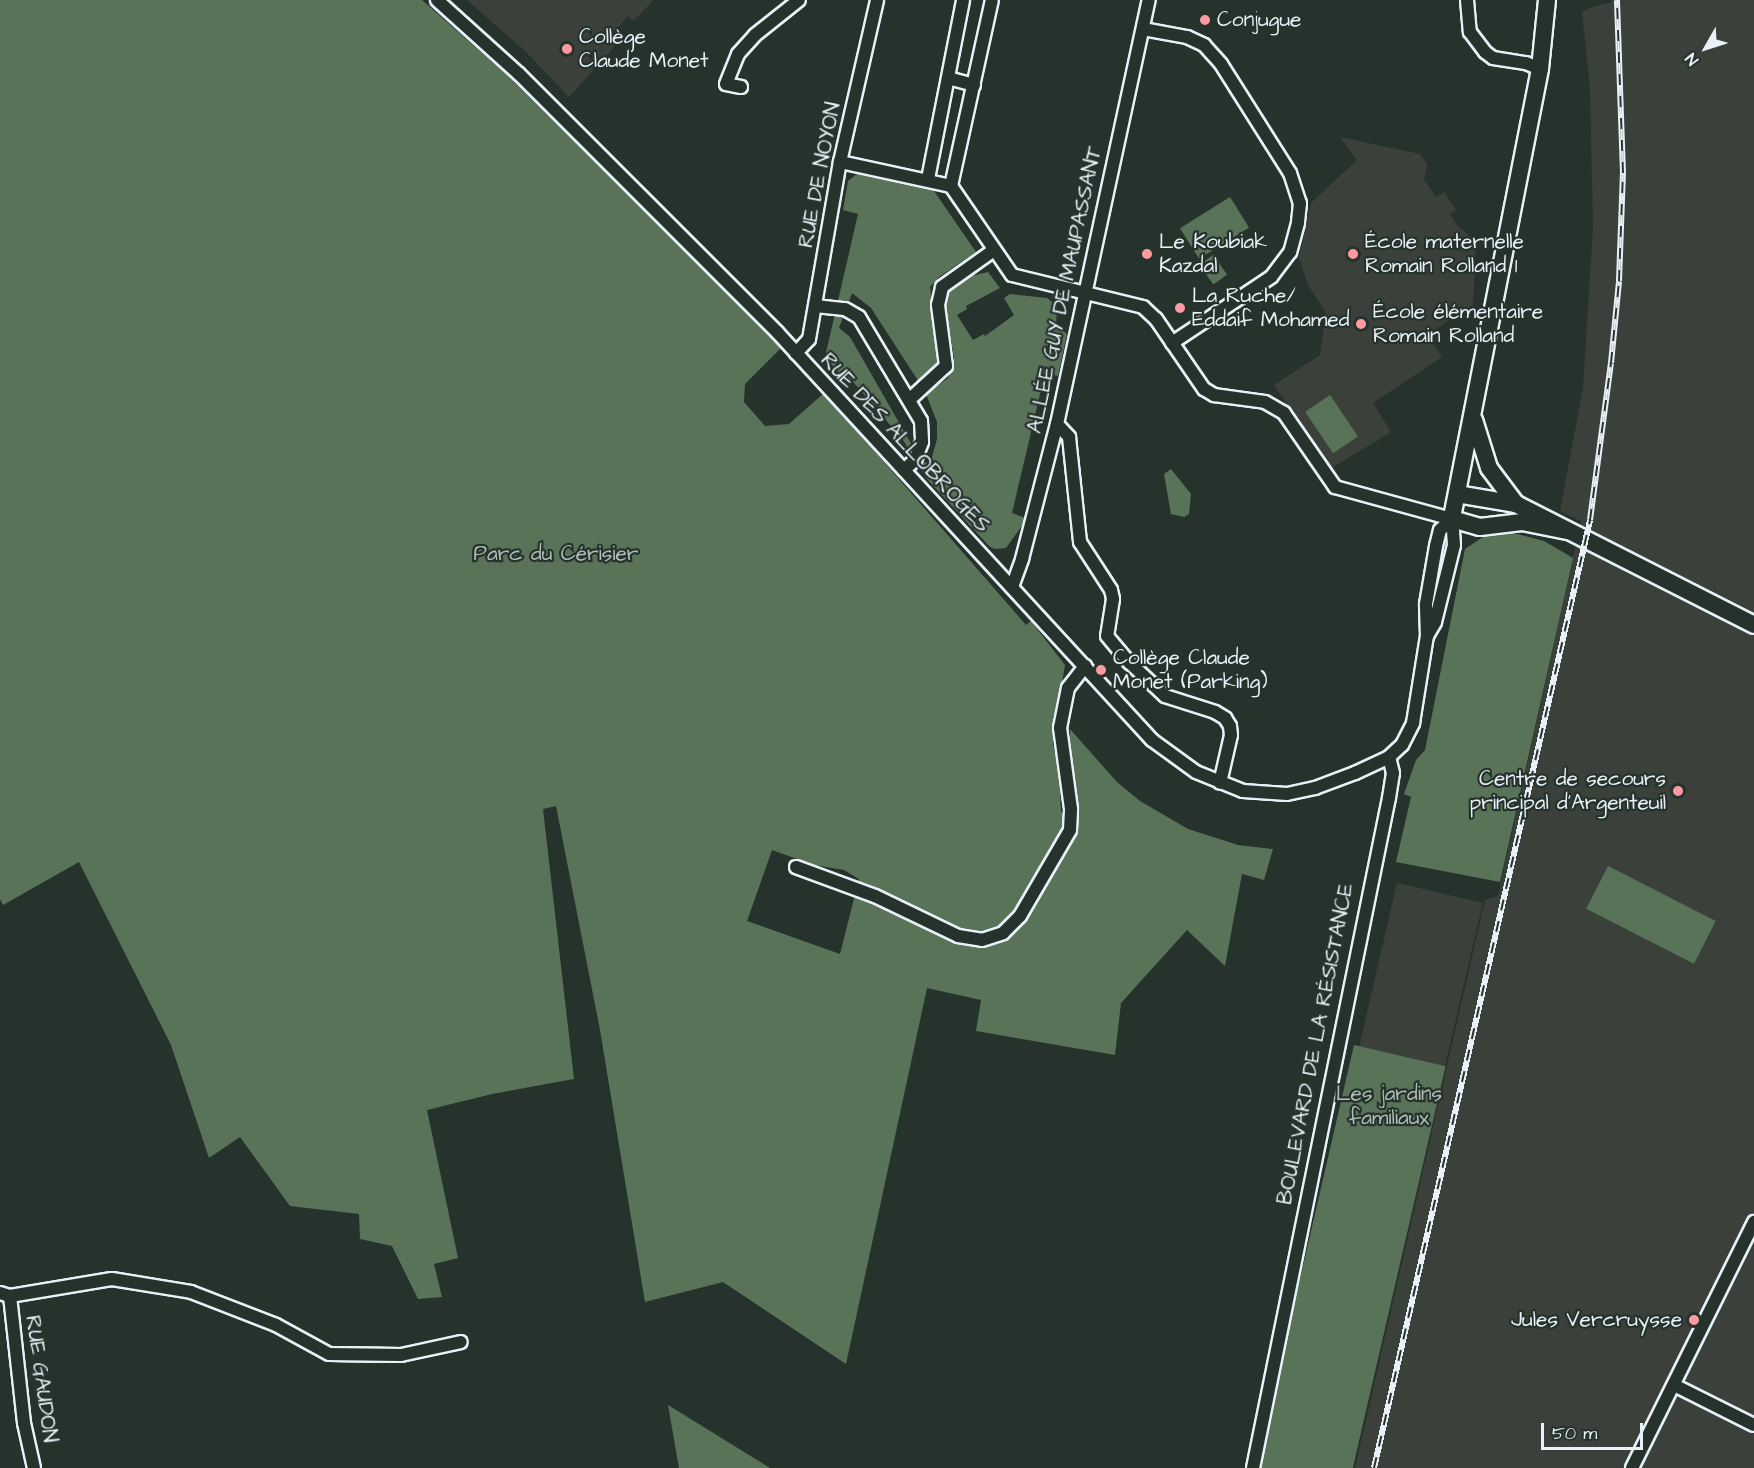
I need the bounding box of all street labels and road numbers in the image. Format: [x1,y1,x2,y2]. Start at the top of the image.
street label: RUE DE NOYON [794,100,846,250]
street label: ALLÉE GUY DE MAUPASSANT [1022,144,1108,436]
street label: RUE DES ALLOBROGES [815,348,995,538]
street label: BOULEVARD DE LA RÉSISTANCE [1272,881,1360,1207]
street label: RUE GAUDON [20,1314,62,1444]

